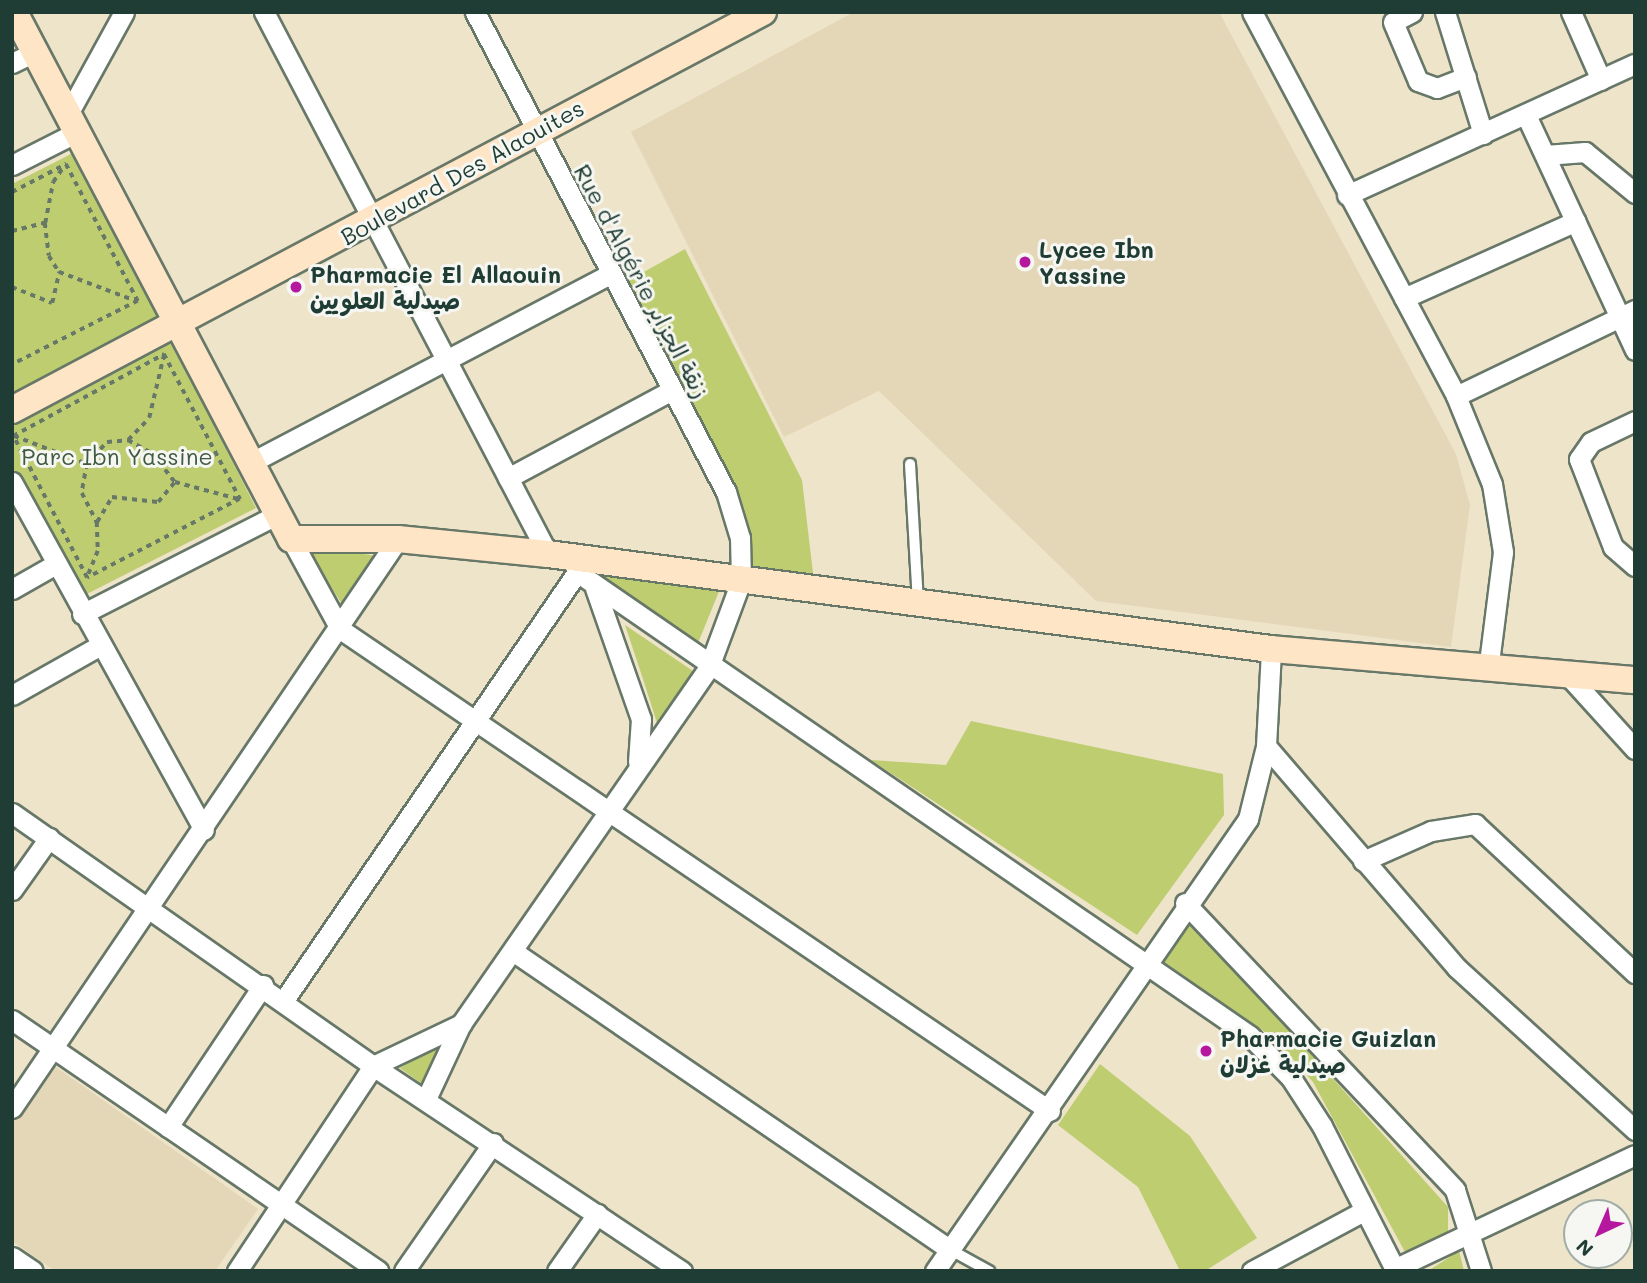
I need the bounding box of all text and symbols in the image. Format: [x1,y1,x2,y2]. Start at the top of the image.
street label: Boulevard Des Alaouites [336,94,588,250]
street label: Rue d'Algérie زنقة الجزاير [569,159,715,403]
place label: Lycee Ibn Yassine [1039,235,1154,289]
marker: Lycee Ibn Yassine [1017,254,1033,270]
place label: Pharmacie El Allaouin صيدلية العلويين [310,260,561,314]
marker: Pharmacie El Allaouin صيدلية العلويين [288,279,304,295]
park label: Parc Ibn Yassine [21,442,213,470]
place label: Pharmacie Guizlan صيدلية غزلان [1220,1024,1436,1078]
marker: Pharmacie Guizlan صيدلية غزلان [1198,1043,1214,1059]
north arrow [1563,1199,1633,1269]
text: N [1571,1234,1598,1262]

